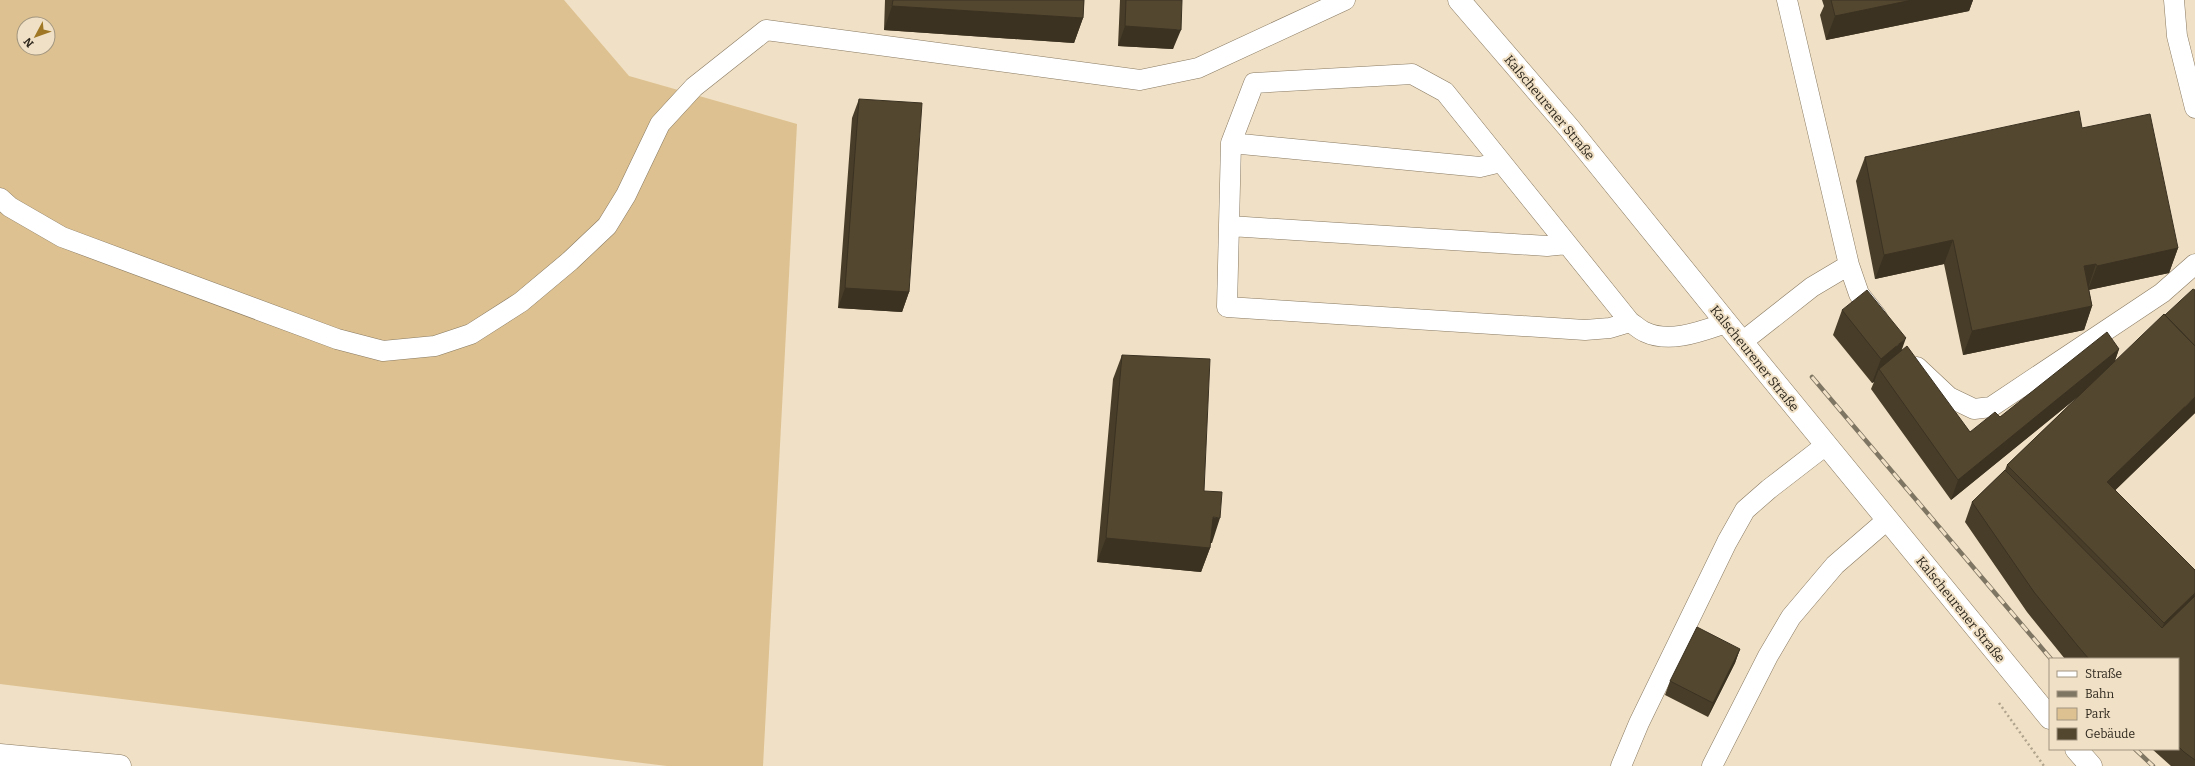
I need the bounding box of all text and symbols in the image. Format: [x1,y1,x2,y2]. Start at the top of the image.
north arrow [16,16,56,56]
text: N [21,34,37,50]
street label: Kalscheurener Straße [1501,52,1598,163]
street label: Kalscheurener Straße [1707,302,1802,414]
street label: Kalscheurener Straße [1913,553,2008,665]
legend [2049,658,2179,750]
text: Straße [2085,667,2122,681]
text: Bahn [2085,687,2114,701]
text: Park [2085,707,2111,721]
text: Gebäude [2085,727,2135,741]

